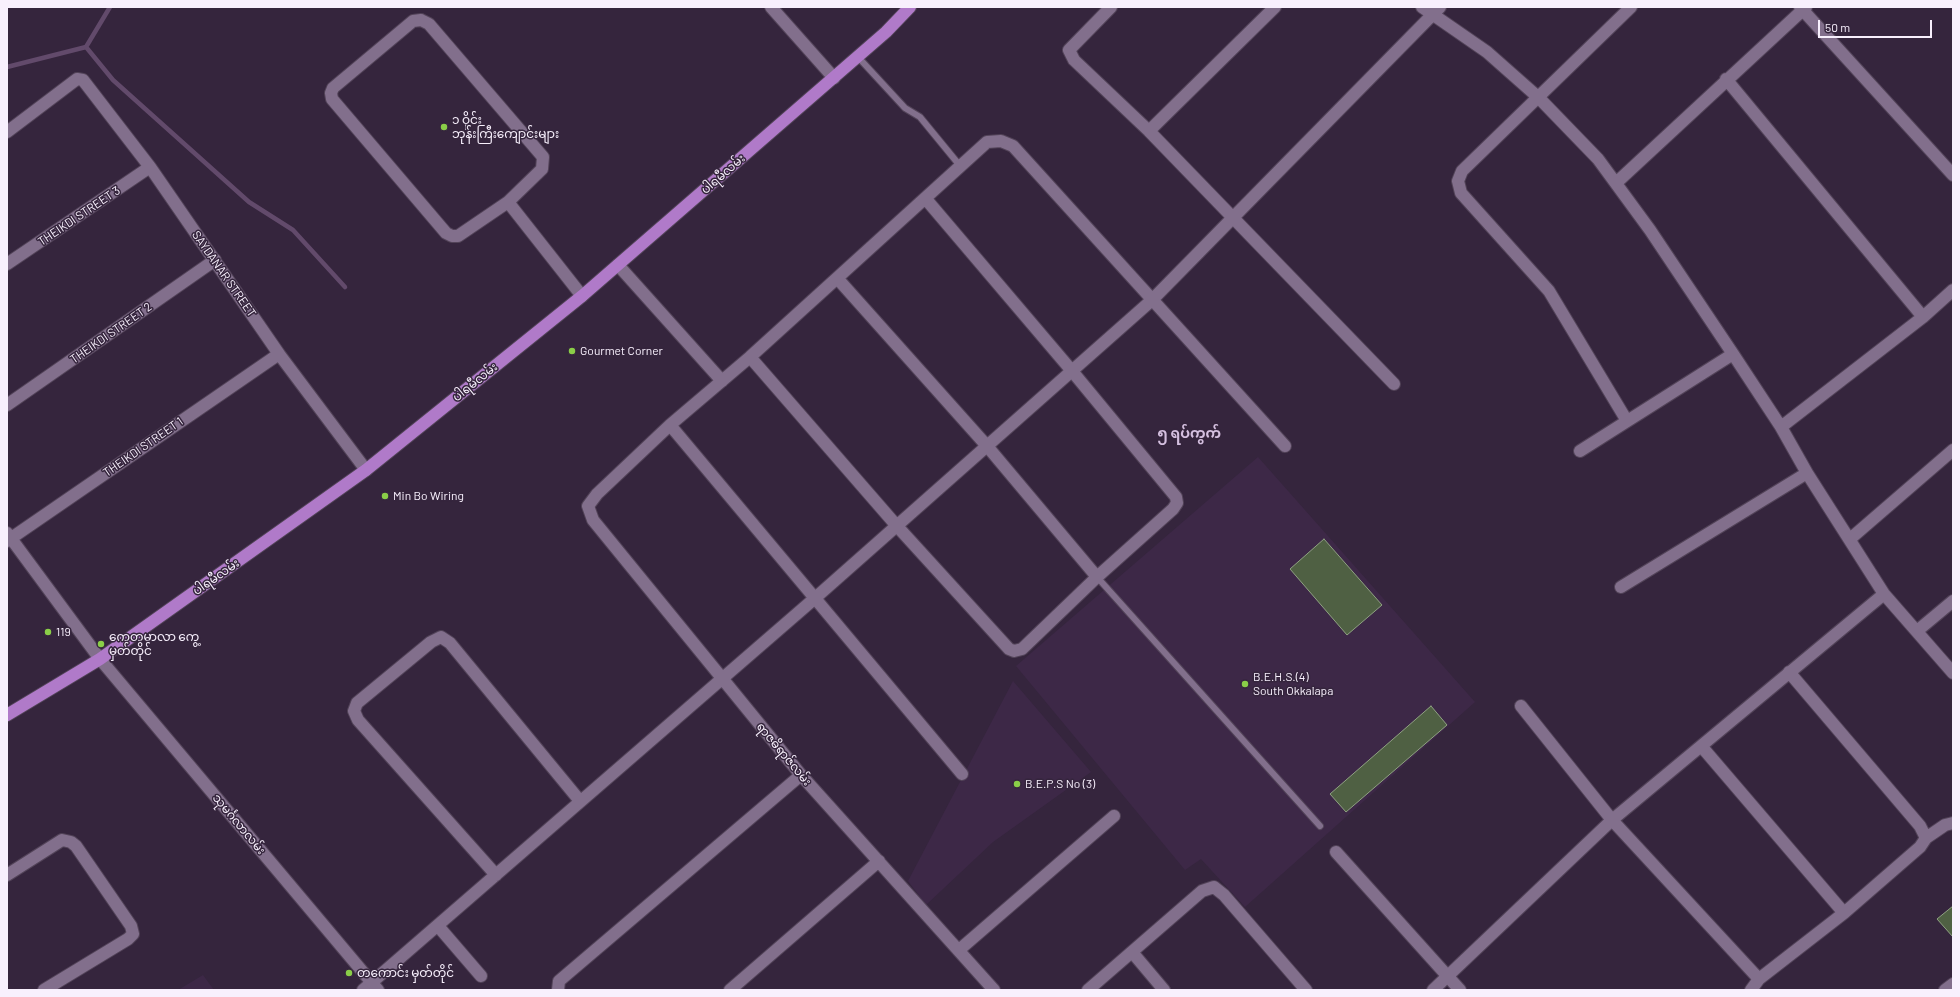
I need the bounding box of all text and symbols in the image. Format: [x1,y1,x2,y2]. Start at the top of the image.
scale bar [1820,12,1934,38]
text: 50 m [1825,20,1850,34]
place label: ၁ ဝိုင်း ဘုန်းကြီးကျောင်းများ [452,113,559,141]
marker: ၁ ဝိုင်း ဘုန်းကြီးကျောင်းများ [439,122,449,132]
street label: ပါရမီလမ်း [698,151,748,197]
street label: THEIKDI STREET 3 [35,183,123,249]
street label: SAYDANAR STREET [189,228,259,320]
street label: THEIKDI STREET 2 [67,299,155,367]
place label: Gourmet Corner [580,344,663,358]
marker: Gourmet Corner [567,346,577,356]
street label: ပါရမီလမ်း [450,360,500,404]
street label: THEIKDI STREET 1 [100,414,186,480]
district label: ၅ ရပ်ကွက် [1157,425,1221,441]
place label: Min Bo Wiring [393,489,464,503]
marker: Min Bo Wiring [380,491,390,501]
street label: ပါရမီလမ်း [190,556,242,598]
place label: 119 [56,625,71,639]
marker: 119 [43,627,53,637]
place label: ကေတုမာလာ ကွေ့ မှတ်တိုင် [109,630,199,658]
marker: ကေတုမာလာ ကွေ့ မှတ်တိုင် [96,639,106,649]
place label: B.E.H.S.(4) South Okkalapa [1253,670,1333,698]
marker: B.E.H.S.(4) South Okkalapa [1240,679,1250,689]
street label: ရာဇဓိရာဇ်လမ်း [754,720,814,788]
place label: B.E.P.S No (3) [1025,777,1095,791]
marker: B.E.P.S No (3) [1012,779,1022,789]
street label: သုမင်္ဂလာလမ်း [210,791,268,857]
place label: တကောင်း မှတ်တိုင် [357,966,454,980]
marker: တကောင်း မှတ်တိုင် [344,968,354,978]

